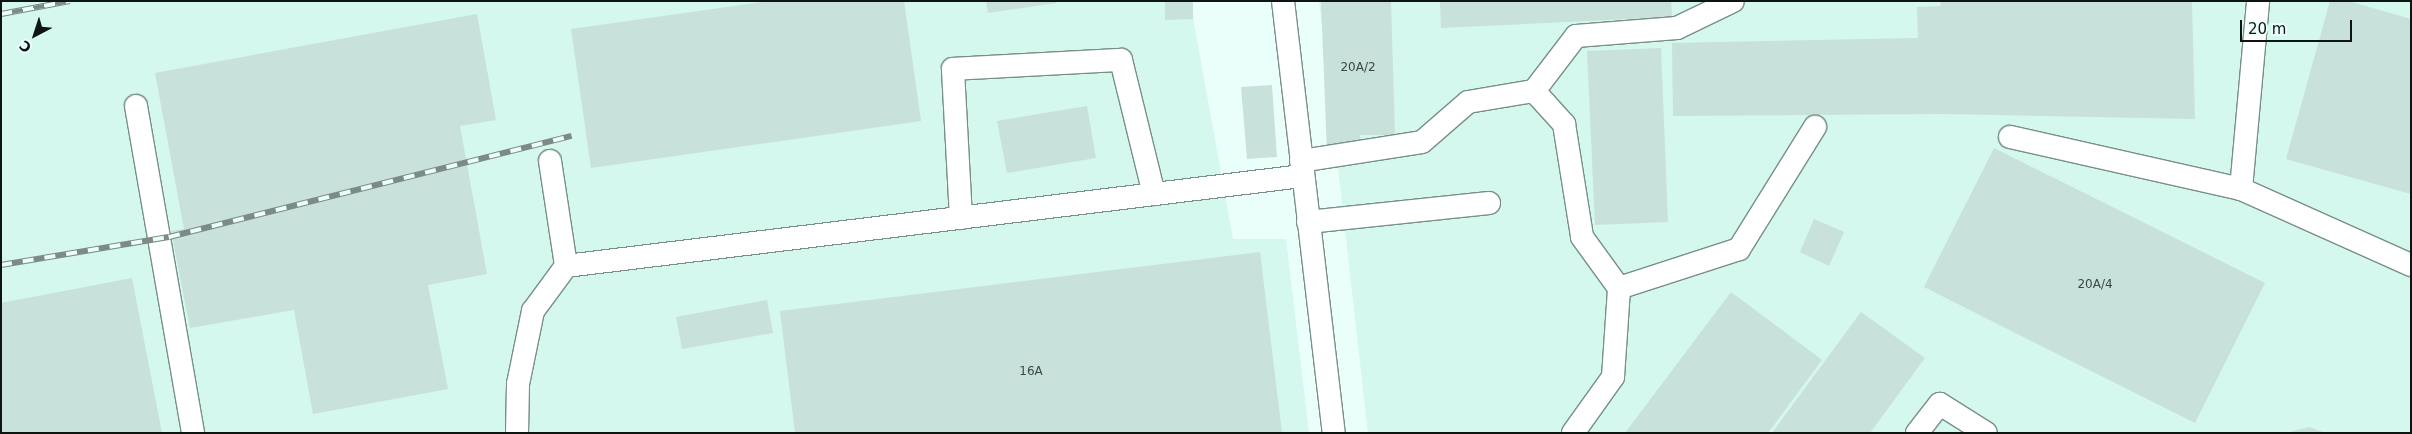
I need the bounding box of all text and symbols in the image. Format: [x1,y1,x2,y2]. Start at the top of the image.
north arrow [10,10,60,60]
scale bar [2242,10,2354,42]
text: 20 m [2248,20,2286,38]
text: С [16,37,34,56]
house number: 20А/2 [1340,61,1376,75]
house number: 20А/4 [2077,278,2113,292]
house number: 16А [1019,365,1043,379]

